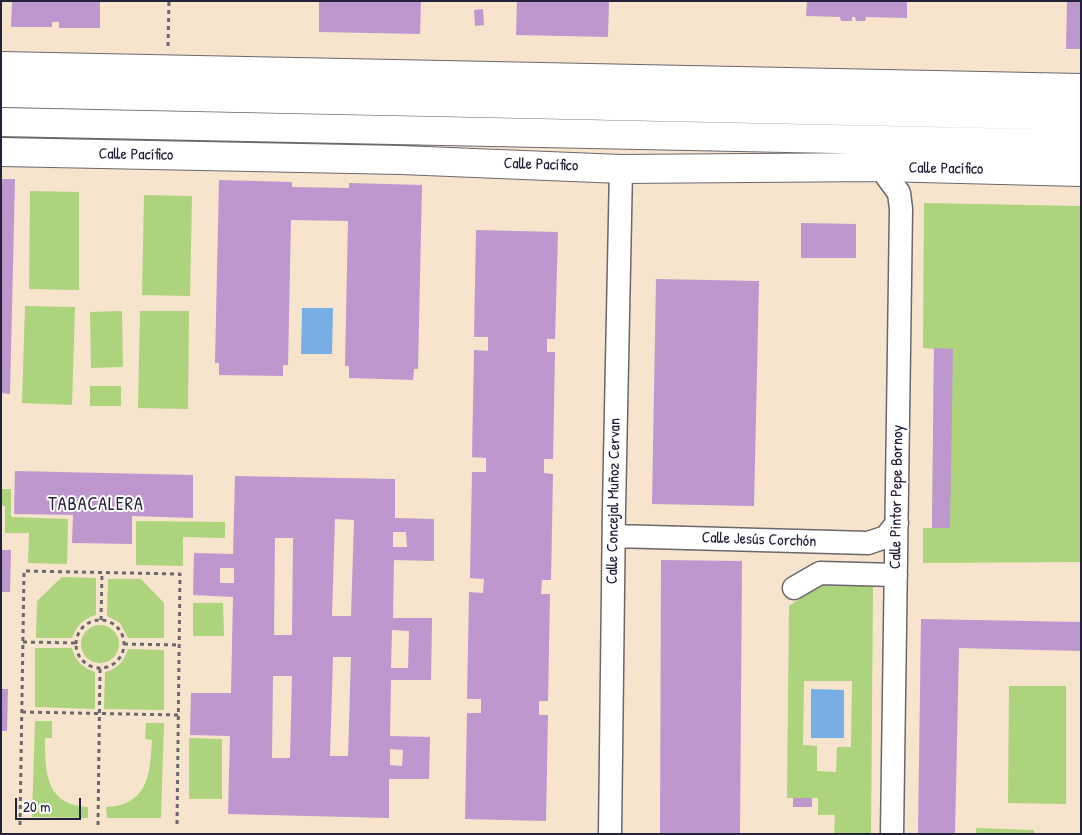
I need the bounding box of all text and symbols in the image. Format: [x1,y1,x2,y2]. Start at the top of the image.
street label: Calle Pacífico [98,145,174,165]
street label: Calle Pacífico [503,154,579,176]
street label: Calle Pacífico [908,159,984,179]
street label: Calle Concejal Muñoz Cervan [603,418,625,584]
street label: Calle Pintor Pepe Bornoy [886,425,908,569]
district label: TABACALERA [47,494,145,516]
street label: Calle Jesús Corchón [701,528,817,552]
scale bar [18,788,84,820]
text: 20 m [23,796,50,817]

